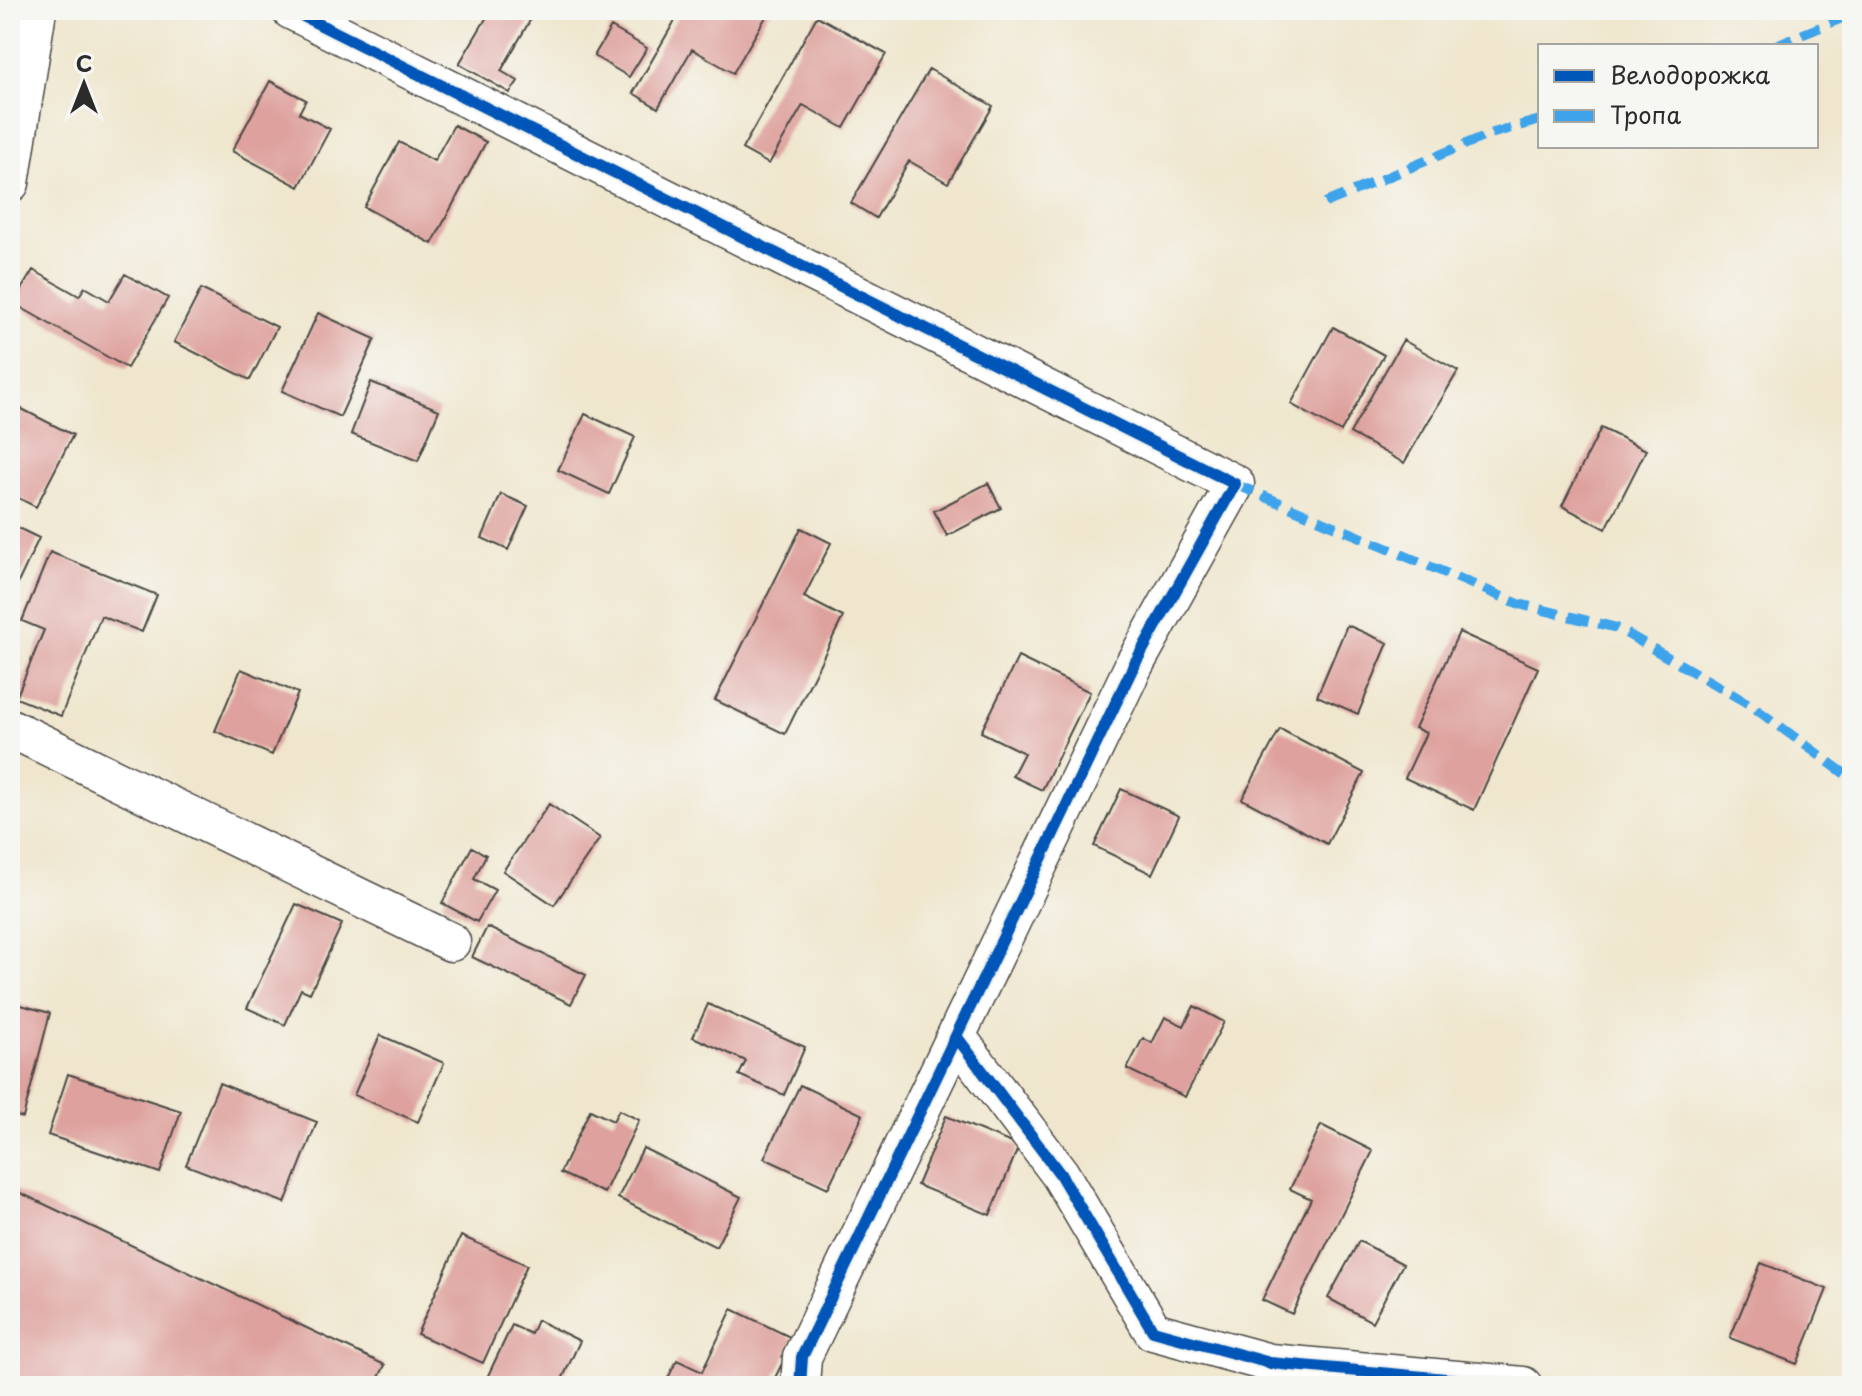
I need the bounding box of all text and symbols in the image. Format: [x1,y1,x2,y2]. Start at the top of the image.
north arrow [44,44,124,124]
legend [1538,44,1818,148]
text: С [76,46,92,79]
text: Велодорожка [1610,56,1770,92]
text: Тропа [1610,96,1681,132]

